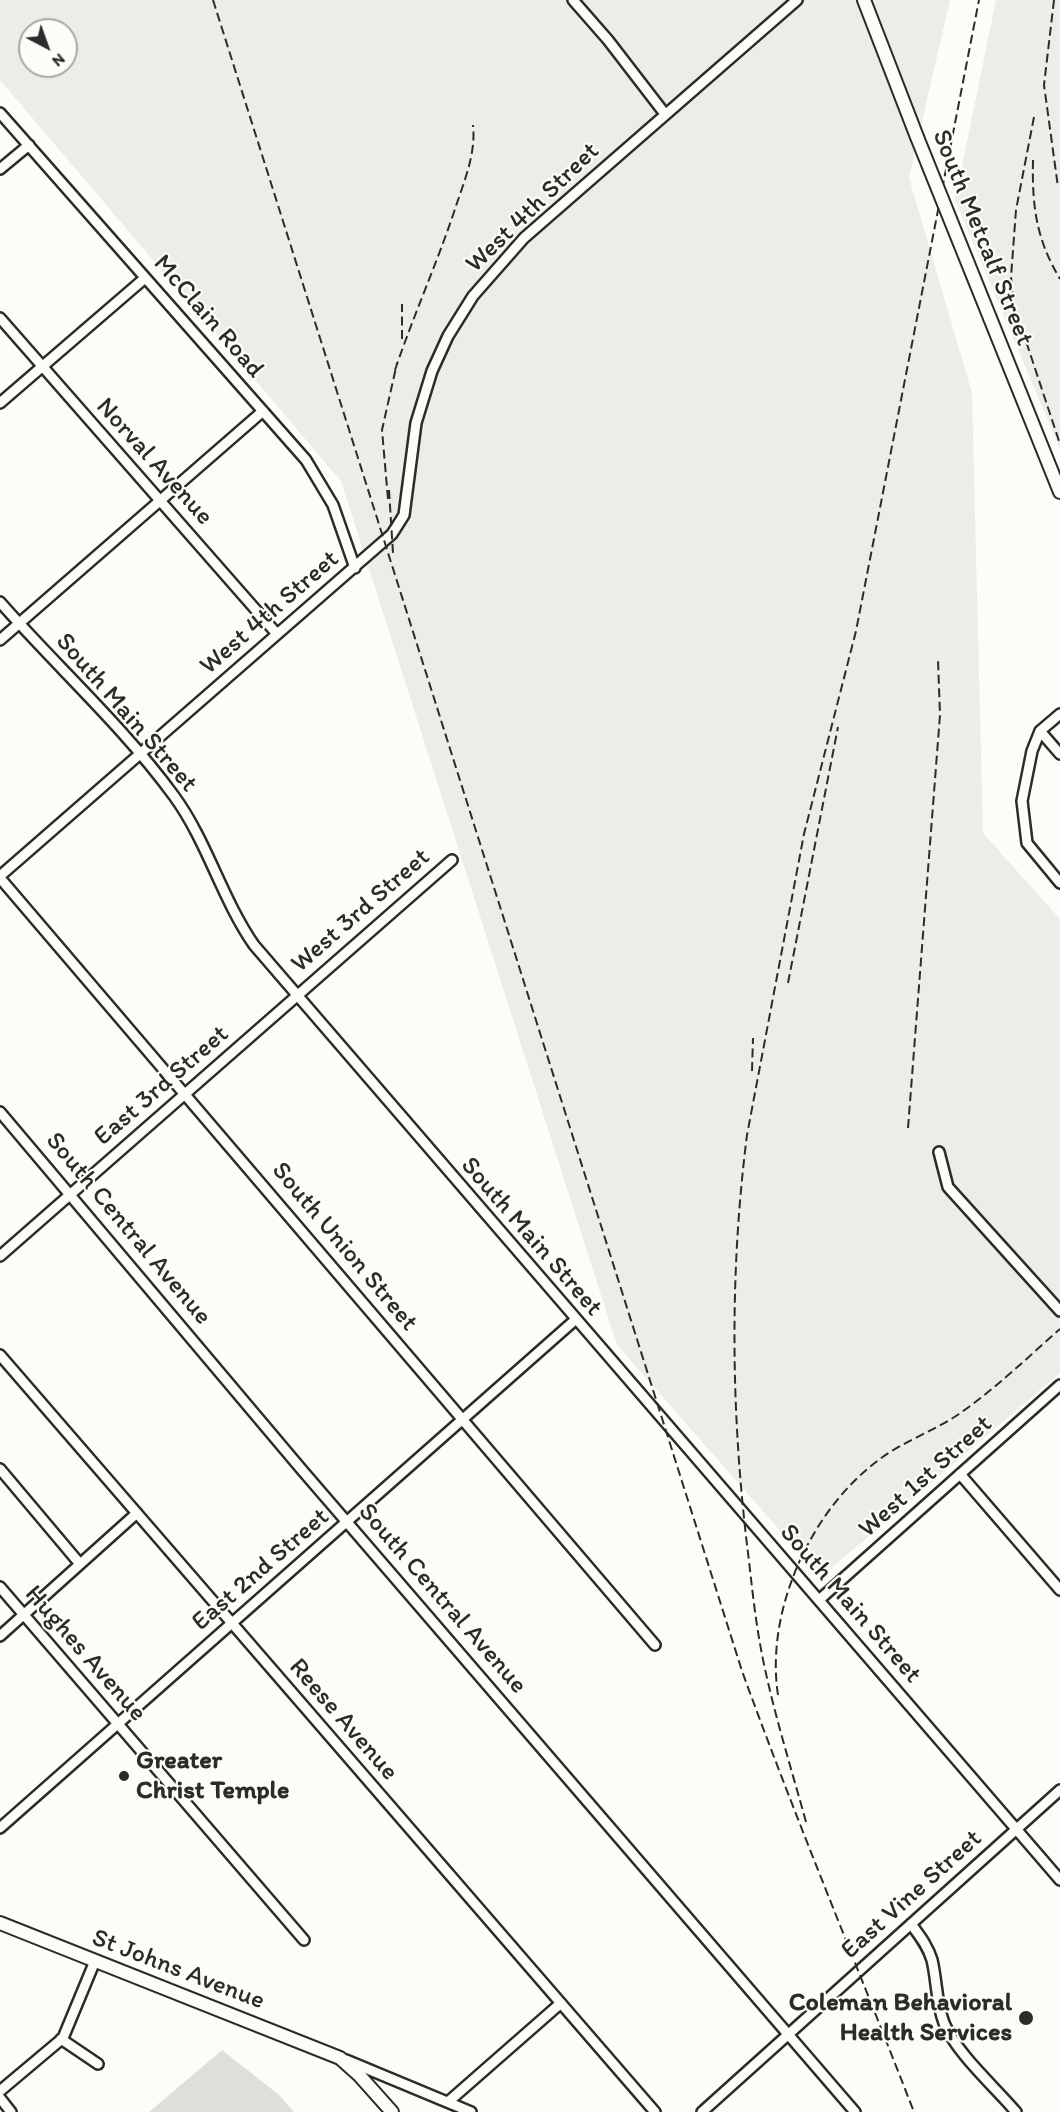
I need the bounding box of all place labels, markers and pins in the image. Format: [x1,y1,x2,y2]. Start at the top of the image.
place label: Greater Christ Temple [136,1745,289,1806]
marker: Greater Christ Temple [117,1769,131,1783]
place label: Coleman Behavioral Health Services [789,1987,1012,2048]
marker: Coleman Behavioral Health Services [1017,2009,1035,2027]

